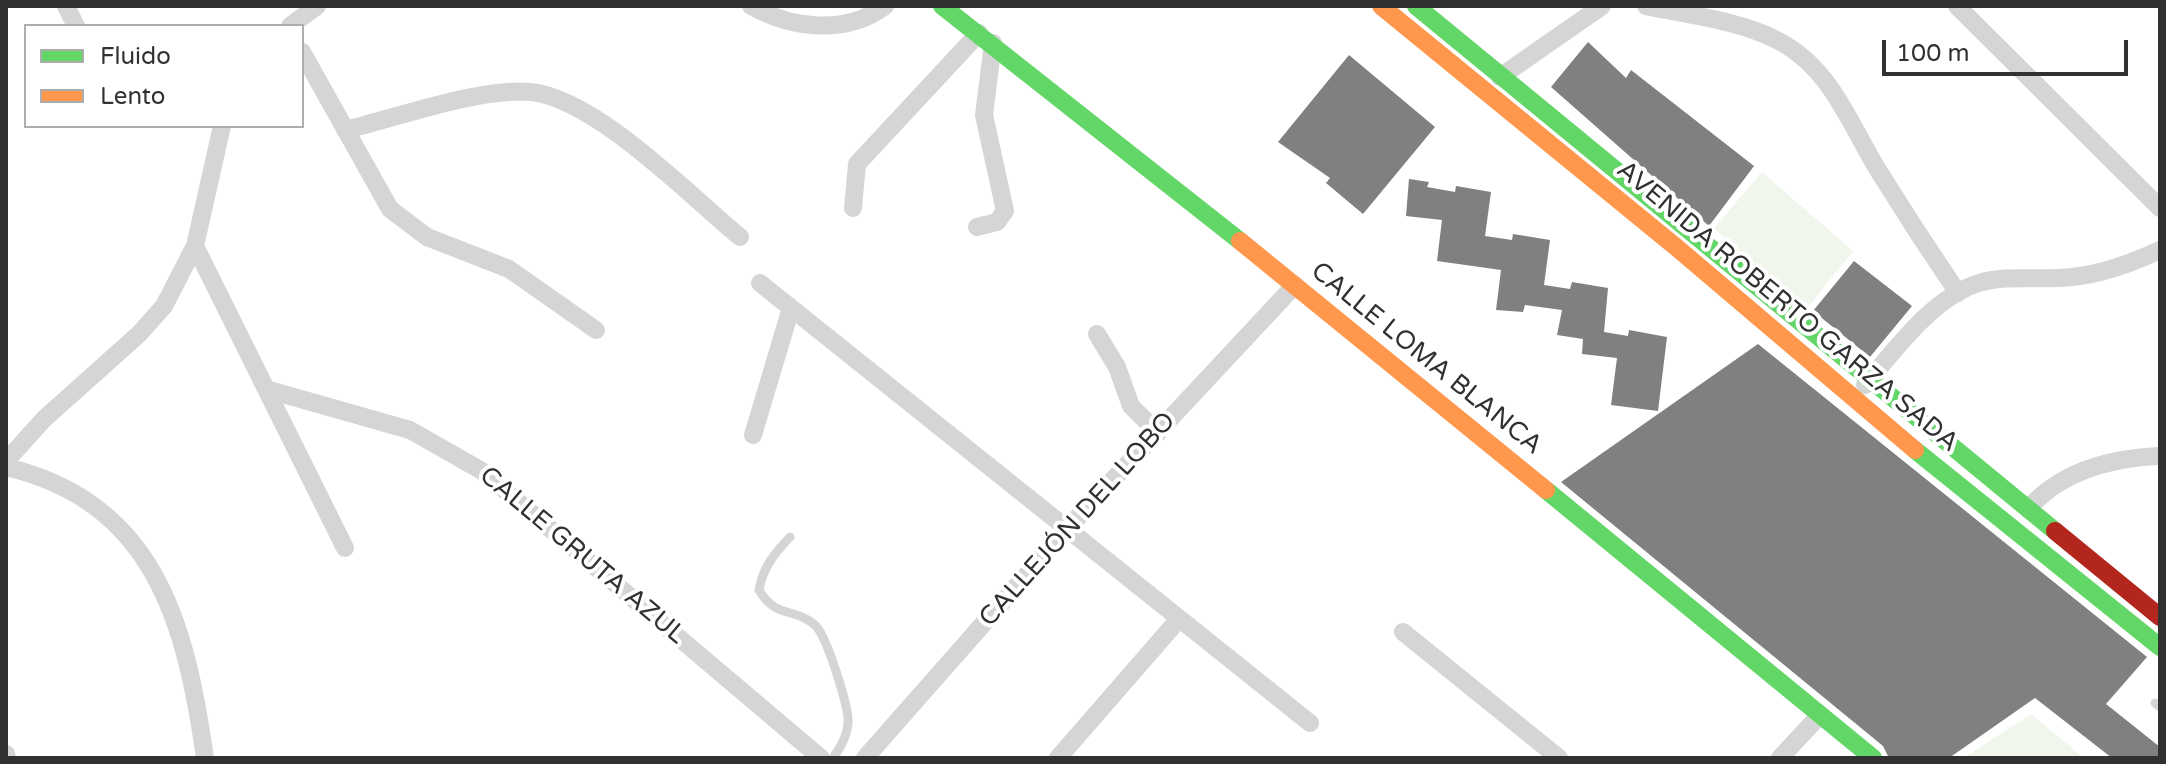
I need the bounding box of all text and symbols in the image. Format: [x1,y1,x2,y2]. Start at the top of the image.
legend [24,24,304,128]
scale bar [1886,24,2132,74]
text: 100 m [1896,39,1970,68]
text: Fluido [100,42,171,71]
text: Lento [100,82,165,111]
street label: AVENIDA ROBERTO GARZA SADA [1610,155,1964,459]
street label: CALLE LOMA BLANCA [1304,256,1548,462]
street label: CALLEJÓN DEL LOBO [973,406,1183,634]
street label: CALLE GRUTA AZUL [472,461,692,651]

